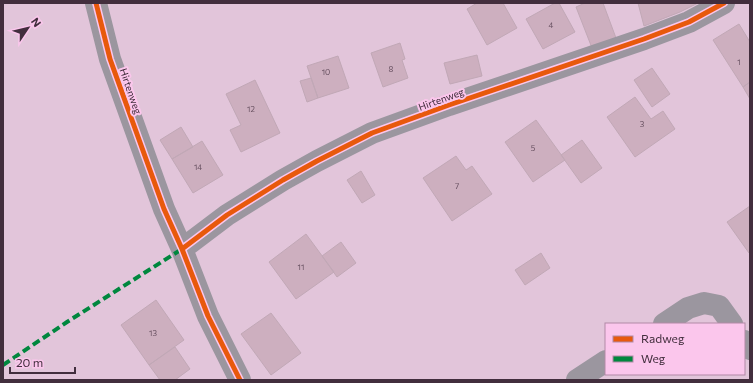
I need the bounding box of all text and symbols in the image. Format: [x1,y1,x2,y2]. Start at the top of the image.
north arrow [8,8,48,48]
text: N [29,15,44,29]
house number: 4 [549,20,554,30]
house number: 1 [737,57,741,67]
house number: 8 [389,64,394,74]
street label: Hirtenweg [118,67,145,116]
house number: 10 [322,67,330,77]
street label: Hirtenweg [417,85,466,113]
house number: 12 [247,104,255,114]
house number: 3 [640,119,645,129]
house number: 5 [531,143,536,153]
house number: 14 [194,162,202,172]
house number: 7 [455,181,459,191]
house number: 11 [298,262,304,272]
legend [605,323,745,375]
house number: 13 [149,328,157,338]
text: Radweg [641,331,685,345]
scale bar [10,349,75,375]
text: Weg [641,351,666,365]
text: 20 m [16,355,43,369]

